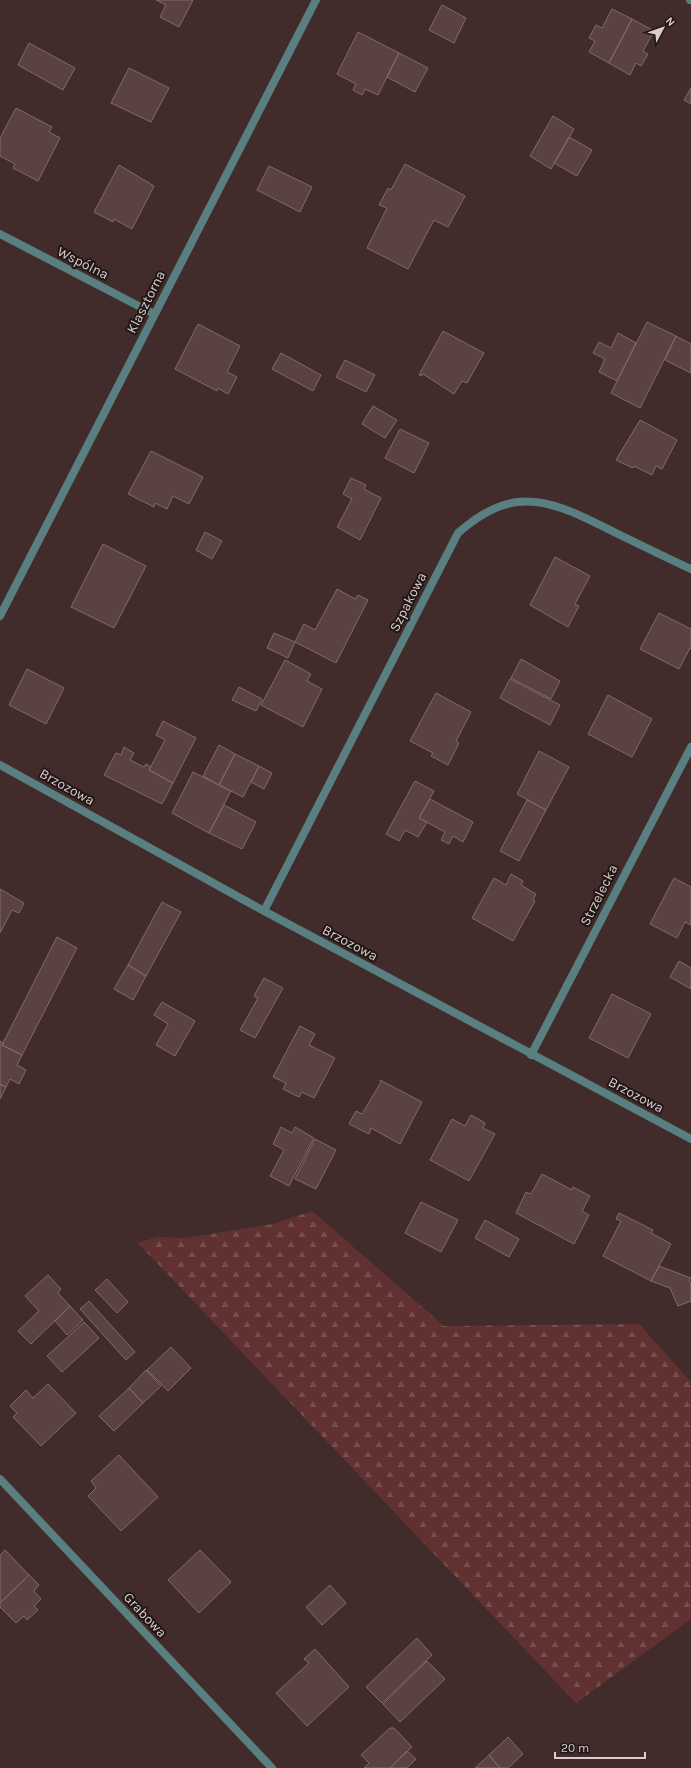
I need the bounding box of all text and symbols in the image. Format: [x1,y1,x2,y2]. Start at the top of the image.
north arrow [643,8,683,48]
text: N [663,15,678,29]
street label: Wspólna [55,243,111,283]
street label: Klasztorna [123,268,169,336]
street label: Szpakowa [386,569,430,635]
street label: Brzozowa [37,765,97,809]
street label: Strzelecka [576,861,622,929]
street label: Brzozowa [319,921,381,965]
street label: Brzozowa [605,1073,667,1117]
street label: Grabowa [120,1589,170,1641]
scale bar [555,1734,645,1760]
text: 20 m [561,1741,589,1755]

